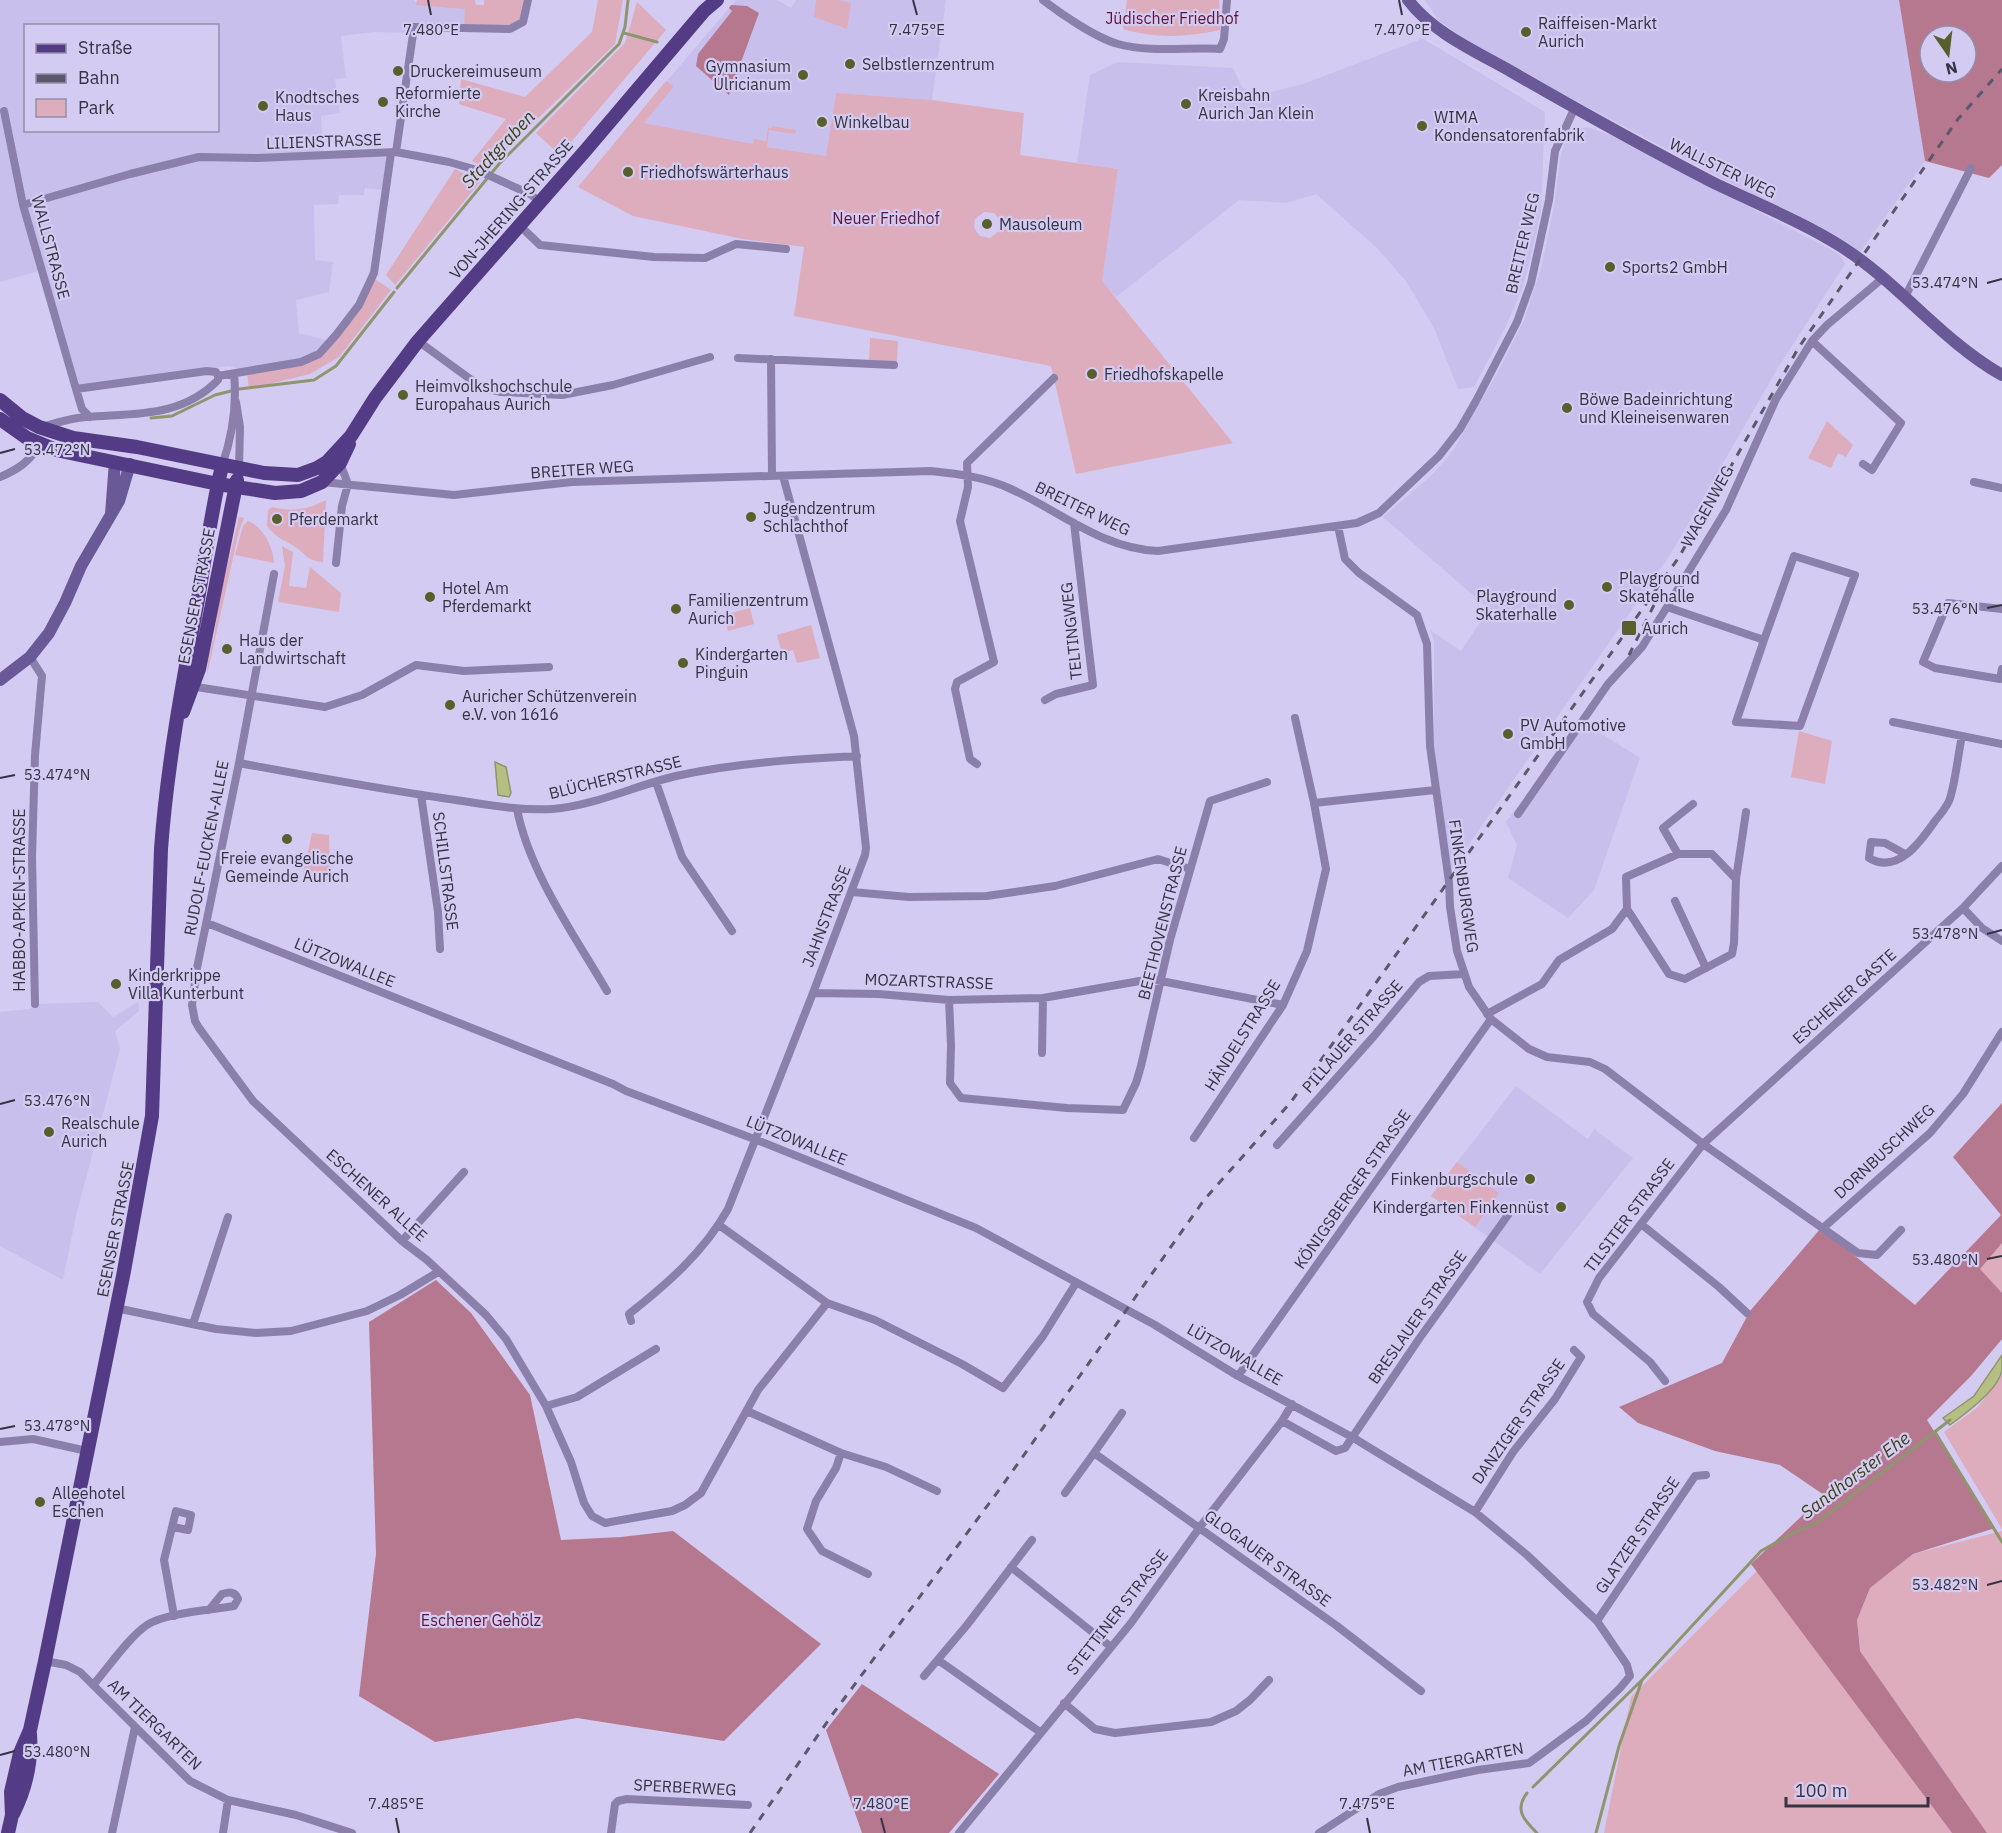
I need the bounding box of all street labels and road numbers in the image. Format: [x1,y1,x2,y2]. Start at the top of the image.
street label: LILIENSTRASSE [266,129,382,153]
street label: WALLSTER WEG [1666,133,1780,203]
street label: VON-JHERING-STRASSE [445,135,577,283]
street label: BREITER WEG [1501,190,1543,296]
street label: WALLSTRASSE [27,193,75,301]
street label: BREITER WEG [530,455,634,483]
street label: WAGENWEG [1676,461,1738,551]
street label: BREITER WEG [1032,476,1134,540]
street label: ESENSER STRASSE [173,526,219,666]
street label: TELTINGWEG [1056,581,1086,681]
street label: BLÜCHERSTRASSE [547,751,683,803]
street label: RUDOLF-EUCKEN-ALLEE [179,759,233,937]
street label: HABBO-APKEN-STRASSE [9,808,29,992]
street label: SCHILLSTRASSE [429,810,463,932]
street label: FINKENBURGWEG [1445,818,1483,954]
street label: BEETHOVENSTRASSE [1133,844,1191,1002]
street label: JAHNSTRASSE [797,862,855,970]
street label: LÜTZOWALLEE [292,933,398,991]
street label: ESCHENER GASTE [1788,944,1900,1048]
street label: MOZARTSTRASSE [864,969,994,993]
street label: PILLAUER STRASSE [1297,975,1407,1097]
street label: HÄNDELSTRASSE [1200,976,1284,1094]
street label: DORNBUSCHWEG [1830,1099,1938,1203]
street label: KÖNIGSBERGER STRASSE [1289,1105,1415,1273]
street label: LÜTZOWALLEE [744,1111,850,1169]
street label: ESCHENER ALLEE [322,1144,432,1246]
street label: TILSITER STRASSE [1579,1154,1679,1276]
street label: ESENSER STRASSE [92,1159,138,1299]
street label: BRESLAUER STRASSE [1363,1246,1471,1388]
street label: LÜTZOWALLEE [1184,1319,1286,1389]
street label: DANZIGER STRASSE [1467,1354,1569,1488]
street label: GLATZER STRASSE [1590,1473,1684,1597]
street label: GLOGAUER STRASSE [1201,1505,1335,1611]
street label: STETTINER STRASSE [1062,1545,1172,1679]
street label: AM TIERGARTEN [104,1674,206,1774]
street label: AM TIERGARTEN [1401,1737,1525,1781]
street label: SPERBERWEG [633,1774,737,1800]

